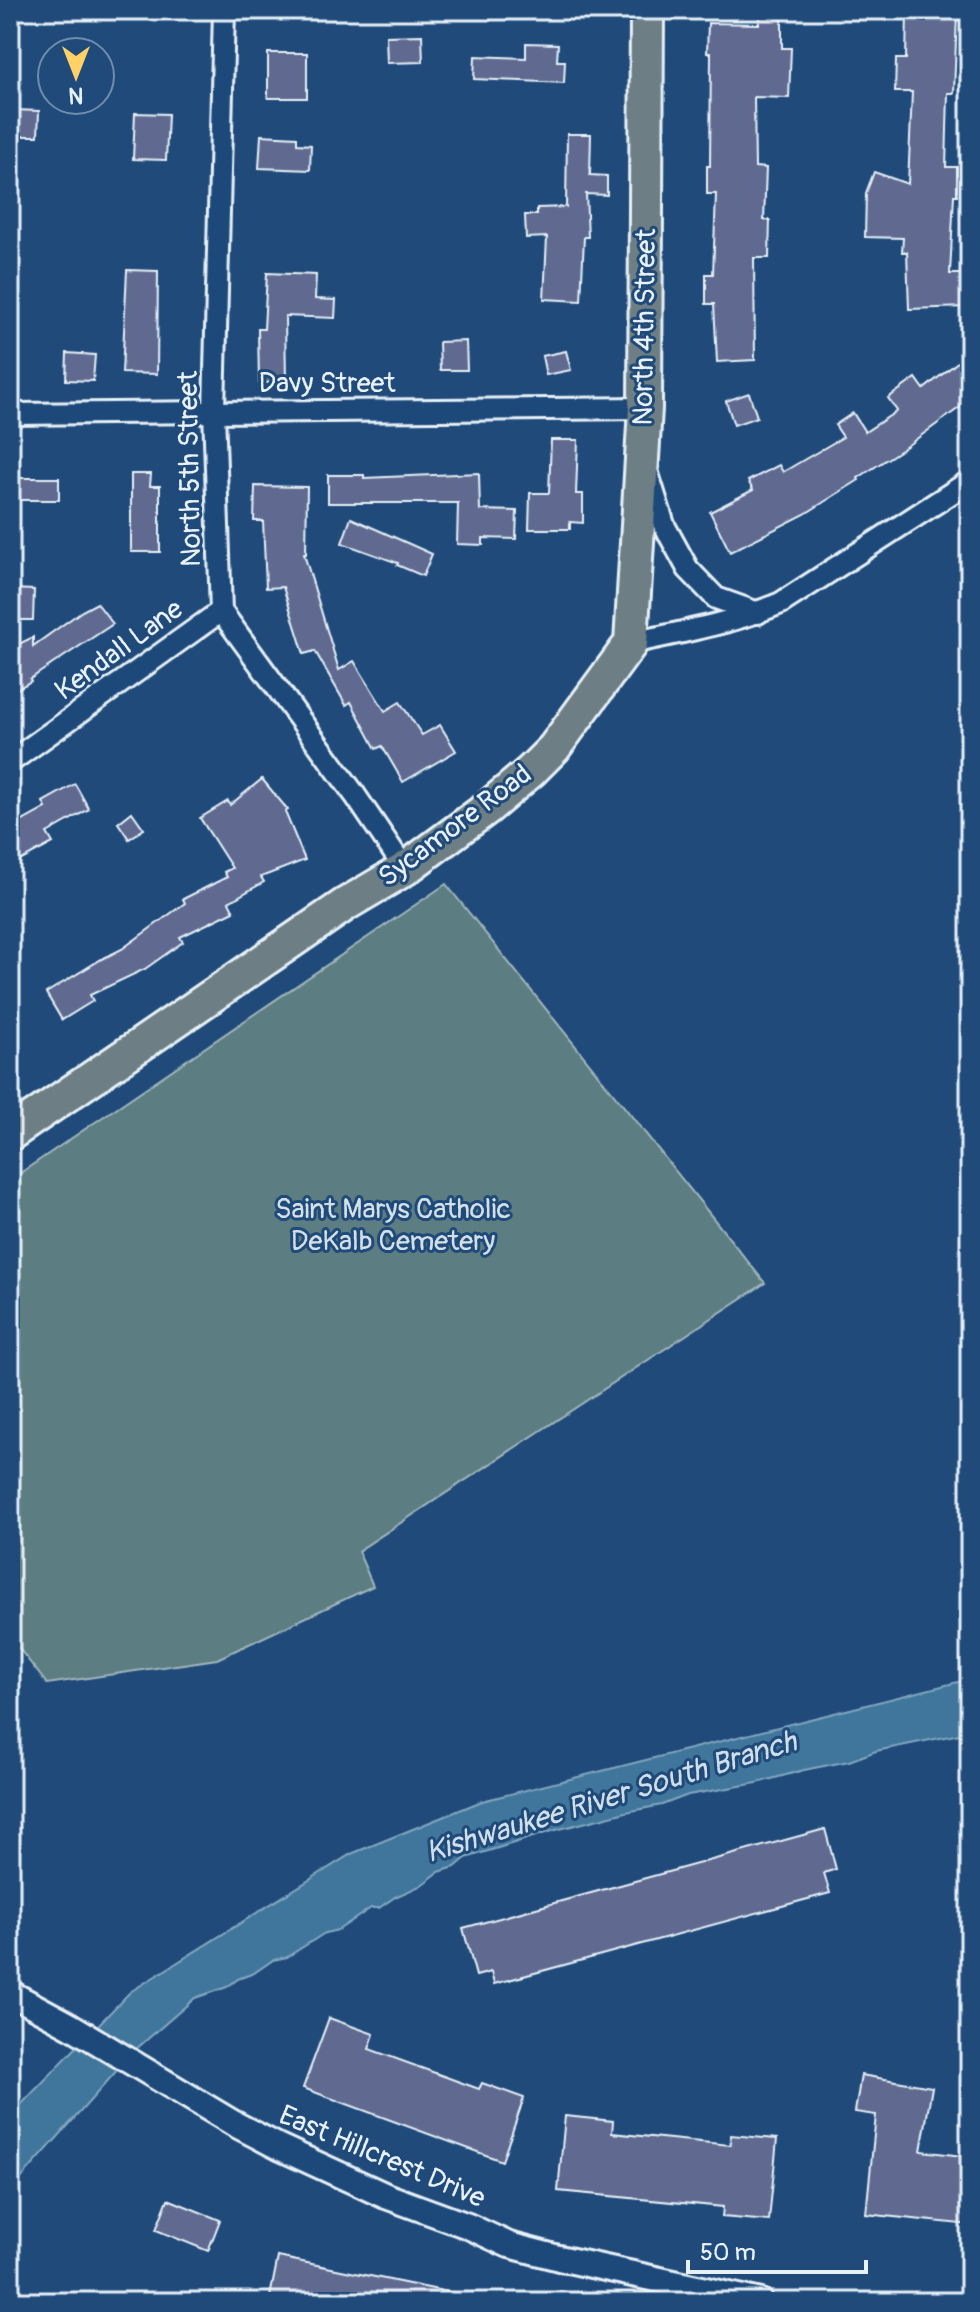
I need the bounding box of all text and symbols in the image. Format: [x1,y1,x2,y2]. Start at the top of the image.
north arrow [36,36,116,116]
text: N [68,81,83,109]
street label: North 4th Street [626,227,664,426]
street label: Davy Street [258,366,396,401]
street label: North 5th Street [171,370,209,567]
street label: Kendall Lane [48,592,190,708]
street label: Sycamore Road [371,757,539,895]
park label: Saint Marys Catholic DeKalb Cemetery [275,1192,511,1259]
water label: Kishwaukee River South Branch [421,1722,803,1871]
street label: East Hillcrest Drive [274,2098,491,2216]
scale bar [688,2224,866,2274]
text: 50 m [700,2238,756,2267]

